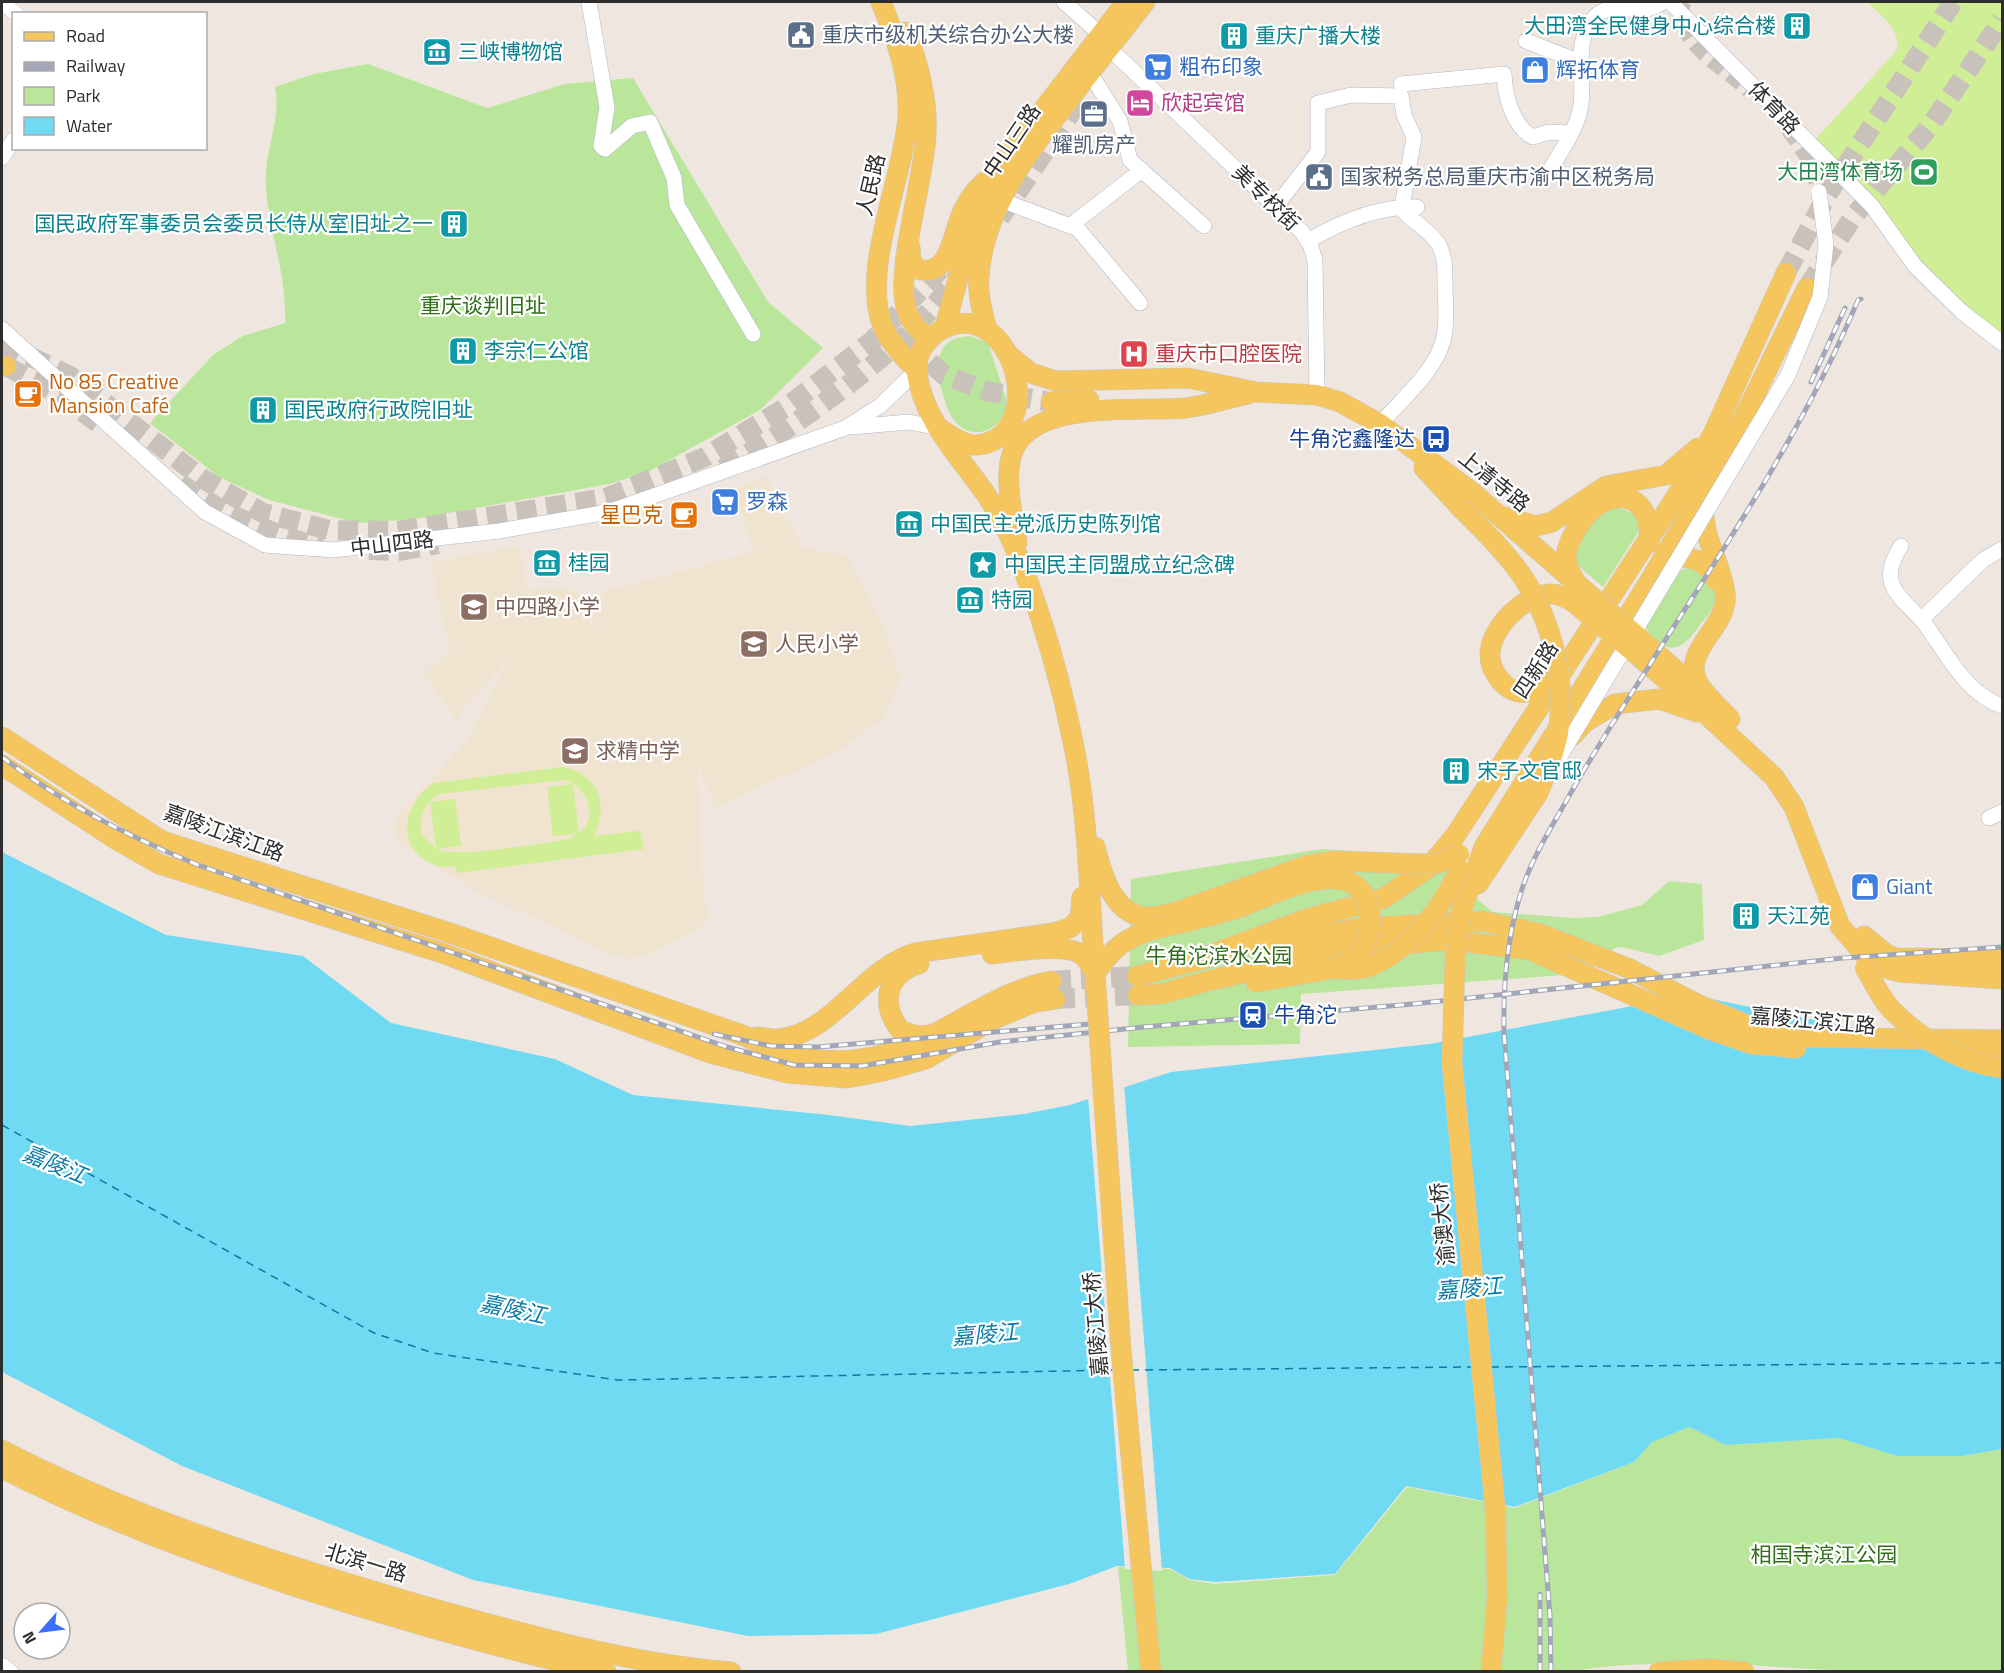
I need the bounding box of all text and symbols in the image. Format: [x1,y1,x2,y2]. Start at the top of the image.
place label: 大田湾全民健身中心综合楼 [1524,9,1776,41]
building icon: 大田湾全民健身中心综合楼 [1781,10,1813,42]
legend [12,12,207,150]
place label: 重庆市级机关综合办公大楼 [822,18,1074,50]
public building icon: 重庆市级机关综合办公大楼 [785,19,817,51]
place label: 重庆广播大楼 [1255,19,1381,51]
building icon: 重庆广播大楼 [1218,20,1250,52]
text: Road [66,22,105,49]
place label: 三峡博物馆 [458,35,563,67]
museum icon: 三峡博物馆 [421,36,453,68]
place label: 粗布印象 [1179,50,1263,82]
supermarket icon: 粗布印象 [1142,51,1174,83]
text: Railway [66,52,126,79]
place label: 辉拓体育 [1556,53,1640,85]
shop icon: 辉拓体育 [1519,54,1551,86]
street label: 体育路 [1741,74,1808,141]
text: Park [66,82,101,109]
place label: 欣起宾馆 [1161,86,1245,118]
hotel icon: 欣起宾馆 [1124,87,1156,119]
street label: 中山三路 [974,97,1048,184]
office icon: 耀凯房产 [1078,98,1110,130]
text: Water [66,112,112,139]
place label: 耀凯房产 [1052,128,1136,160]
street label: 人民路 [847,150,893,219]
place label: 大田湾体育场 [1777,155,1903,187]
sports icon: 大田湾体育场 [1908,156,1940,188]
street label: 美专校街 [1225,157,1308,238]
place label: 国家税务总局重庆市渝中区税务局 [1340,160,1655,192]
public building icon: 国家税务总局重庆市渝中区税务局 [1303,161,1335,193]
place label: 国民政府军事委员会委员长侍从室旧址之一 [34,207,433,239]
building icon: 国民政府军事委员会委员长侍从室旧址之一 [438,208,470,240]
park label: 重庆谈判旧址 [420,289,546,321]
place label: 李宗仁公馆 [484,334,589,366]
building icon: 李宗仁公馆 [447,335,479,367]
place label: 重庆市口腔医院 [1155,337,1302,369]
hospital icon: 重庆市口腔医院 [1118,338,1150,370]
place label: No 85 Creative Mansion Café [49,365,179,421]
cafe icon: No 85 Creative Mansion Café [12,378,44,410]
place label: 国民政府行政院旧址 [284,393,473,425]
building icon: 国民政府行政院旧址 [247,394,279,426]
place label: 牛角沱鑫隆达 [1289,422,1415,454]
bus stop icon: 牛角沱鑫隆达 [1420,423,1452,455]
street label: 上清寺路 [1452,441,1537,519]
place label: 罗森 [746,485,788,517]
supermarket icon: 罗森 [709,486,741,518]
place label: 星巴克 [600,498,663,530]
cafe icon: 星巴克 [668,499,700,531]
place label: 中国民主党派历史陈列馆 [930,507,1161,539]
museum icon: 中国民主党派历史陈列馆 [893,508,925,540]
street label: 中山四路 [348,522,436,564]
place label: 桂园 [568,546,610,578]
museum icon: 桂园 [531,547,563,579]
place label: 中国民主同盟成立纪念碑 [1004,548,1235,580]
place icon: 中国民主同盟成立纪念碑 [967,549,999,581]
place label: 特园 [991,583,1033,615]
museum icon: 特园 [954,584,986,616]
place label: 中四路小学 [495,590,600,622]
school or university icon: 中四路小学 [458,591,490,623]
place label: 人民小学 [775,627,859,659]
school or university icon: 人民小学 [738,628,770,660]
street label: 四新路 [1505,634,1566,705]
place label: 求精中学 [596,734,680,766]
school or university icon: 求精中学 [559,735,591,767]
place label: 宋子文官邸 [1477,754,1582,786]
building icon: 宋子文官邸 [1440,755,1472,787]
street label: 嘉陵江滨江路 [160,795,289,869]
place label: Giant [1886,870,1933,902]
shop icon: Giant [1849,871,1881,903]
place label: 天江苑 [1767,899,1830,931]
building icon: 天江苑 [1730,900,1762,932]
park label: 牛角沱滨水公园 [1146,939,1293,971]
place label: 牛角沱 [1274,998,1337,1030]
station icon: 牛角沱 [1237,999,1269,1031]
street label: 嘉陵江滨江路 [1749,999,1877,1041]
water label: 嘉陵江 [18,1136,94,1193]
street label: 渝澳大桥 [1422,1181,1462,1268]
water label: 嘉陵江 [1435,1268,1505,1308]
street label: 嘉陵江大桥 [1074,1270,1116,1378]
water label: 嘉陵江 [477,1286,551,1333]
water label: 嘉陵江 [951,1314,1021,1354]
street label: 北滨一路 [321,1534,411,1590]
park label: 相国寺滨江公园 [1751,1538,1898,1570]
north arrow [12,1601,72,1661]
text: N [16,1628,42,1649]

